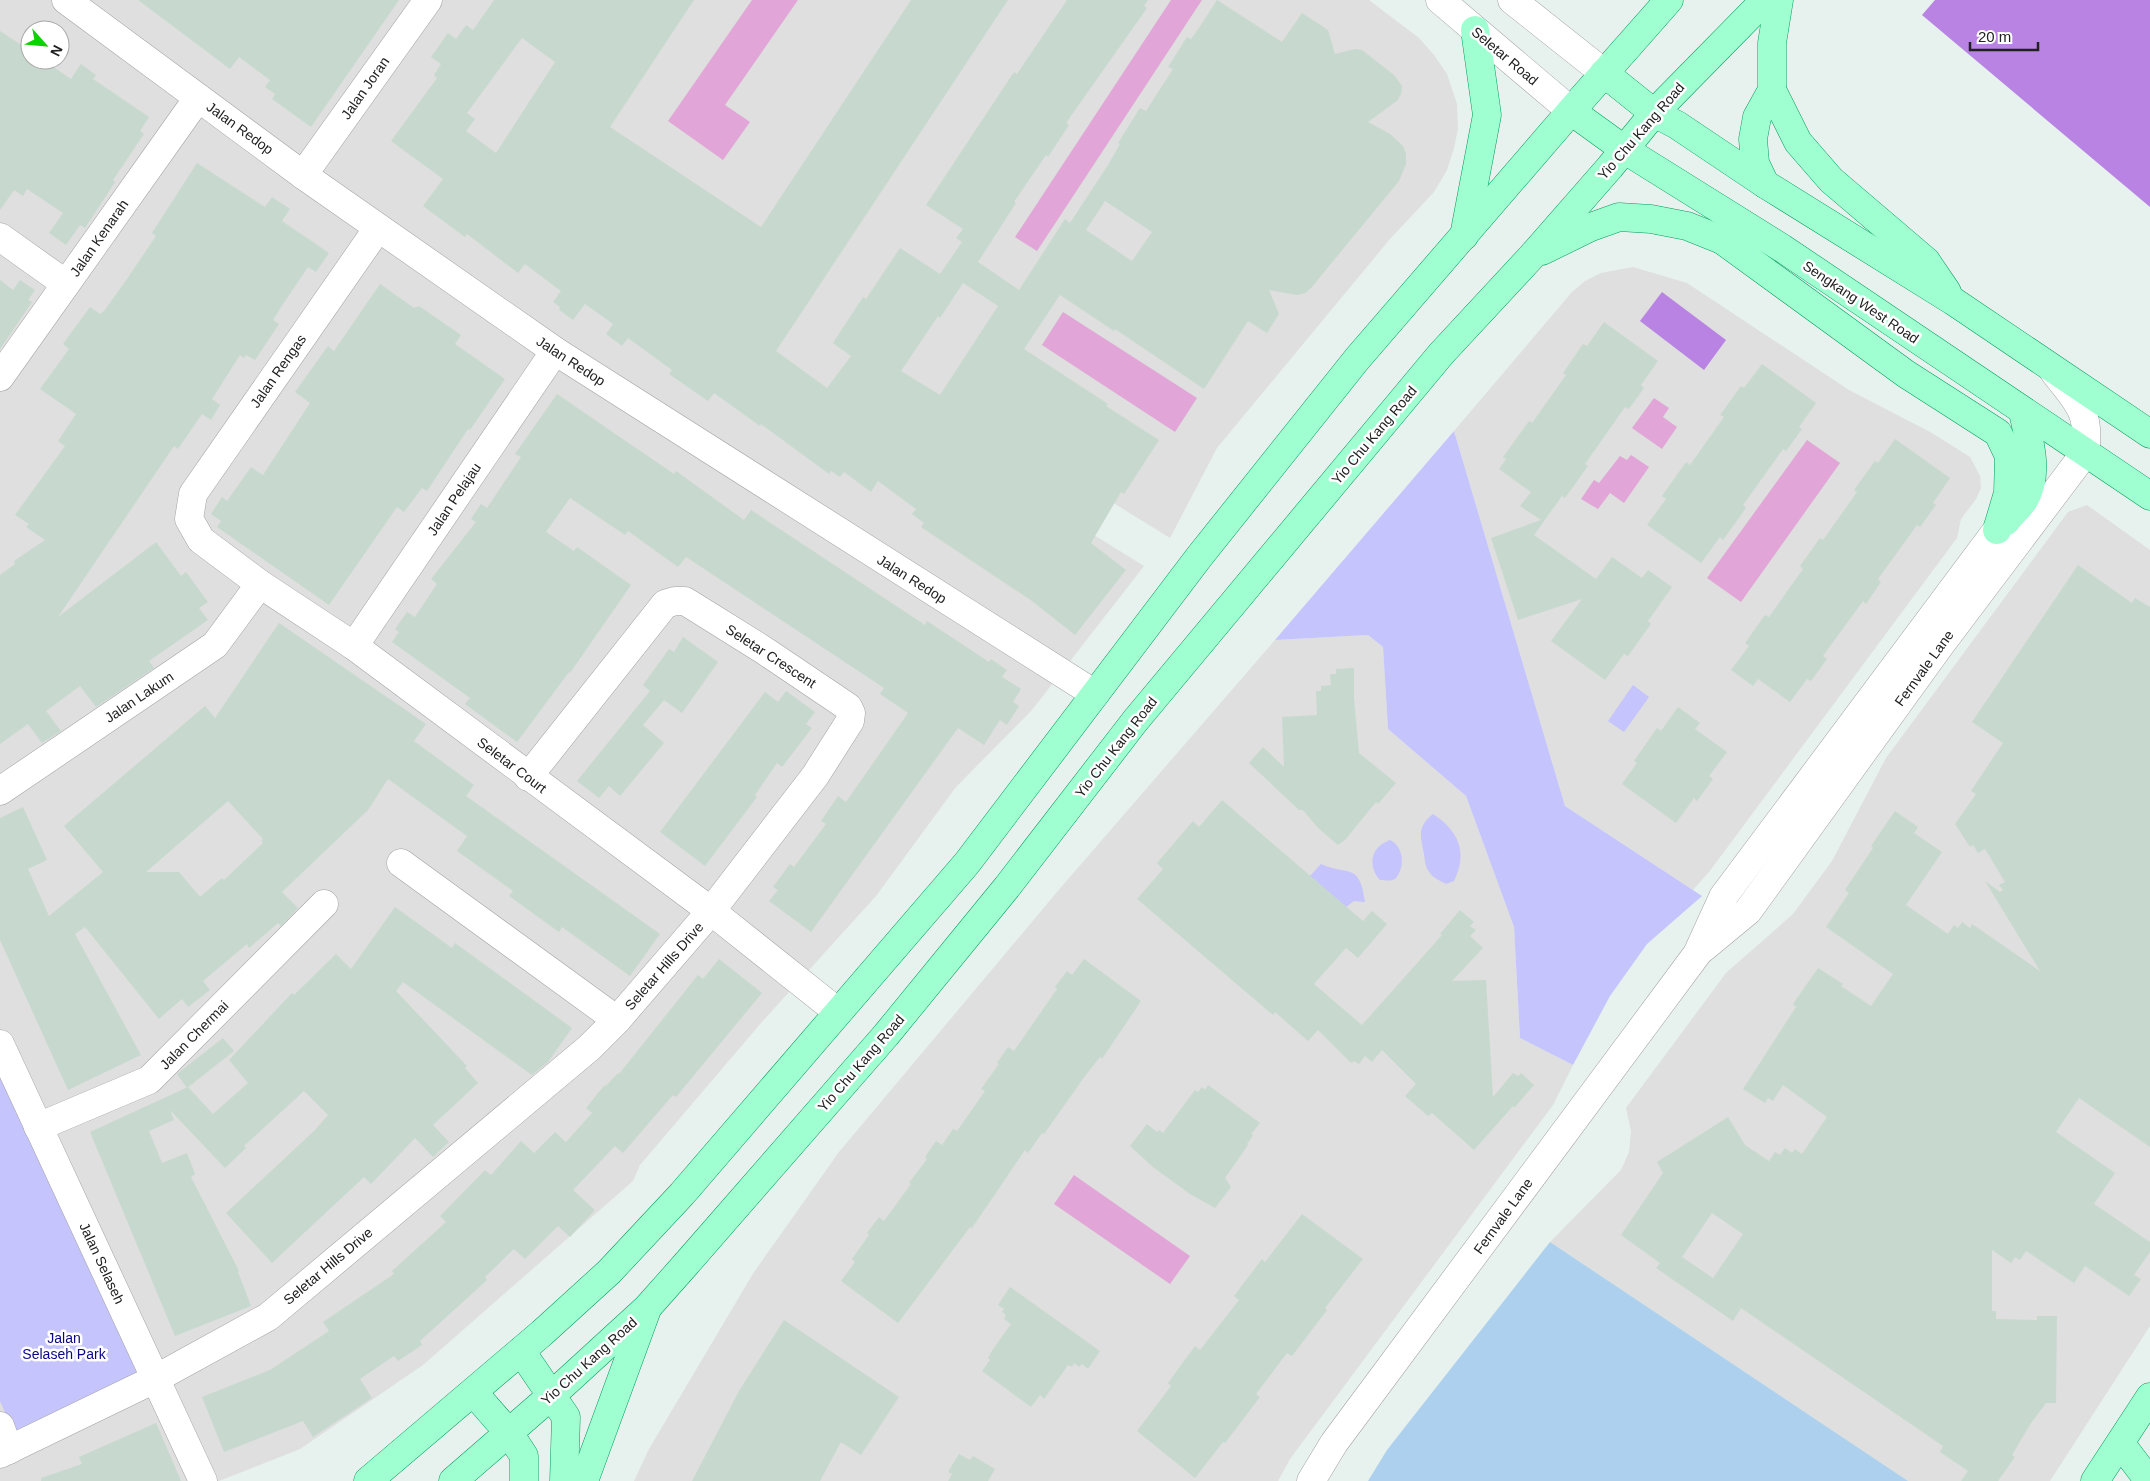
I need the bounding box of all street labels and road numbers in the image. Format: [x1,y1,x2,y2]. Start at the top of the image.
street label: Seletar Road [1469,24,1541,88]
street label: Jalan Joran [338,54,392,122]
street label: Yio Chu Kang Road [1595,79,1687,183]
street label: Jalan Redop [203,98,277,158]
street label: Jalan Kenarah [67,196,131,280]
street label: Sengkang West Road [1800,257,1922,347]
street label: Jalan Rengas [247,331,309,411]
street label: Jalan Redop [534,333,608,389]
street label: Yio Chu Kang Road [1328,383,1420,487]
street label: Jalan Pelajau [424,460,484,538]
street label: Jalan Redop [874,551,950,607]
street label: Seletar Crescent [723,621,819,691]
street label: Fernvale Lane [1891,627,1957,709]
street label: Jalan Lakum [102,668,176,726]
street label: Yio Chu Kang Road [1072,694,1160,800]
street label: Seletar Court [474,734,550,796]
street label: Seletar Hills Drive [621,919,707,1013]
street label: Jalan Chermai [156,997,232,1073]
street label: Yio Chu Kang Road [815,1011,907,1115]
street label: Fernvale Lane [1470,1175,1536,1257]
street label: Jalan Selaseh [76,1220,128,1306]
street label: Seletar Hills Drive [280,1224,376,1308]
street label: Yio Chu Kang Road [538,1314,640,1408]

